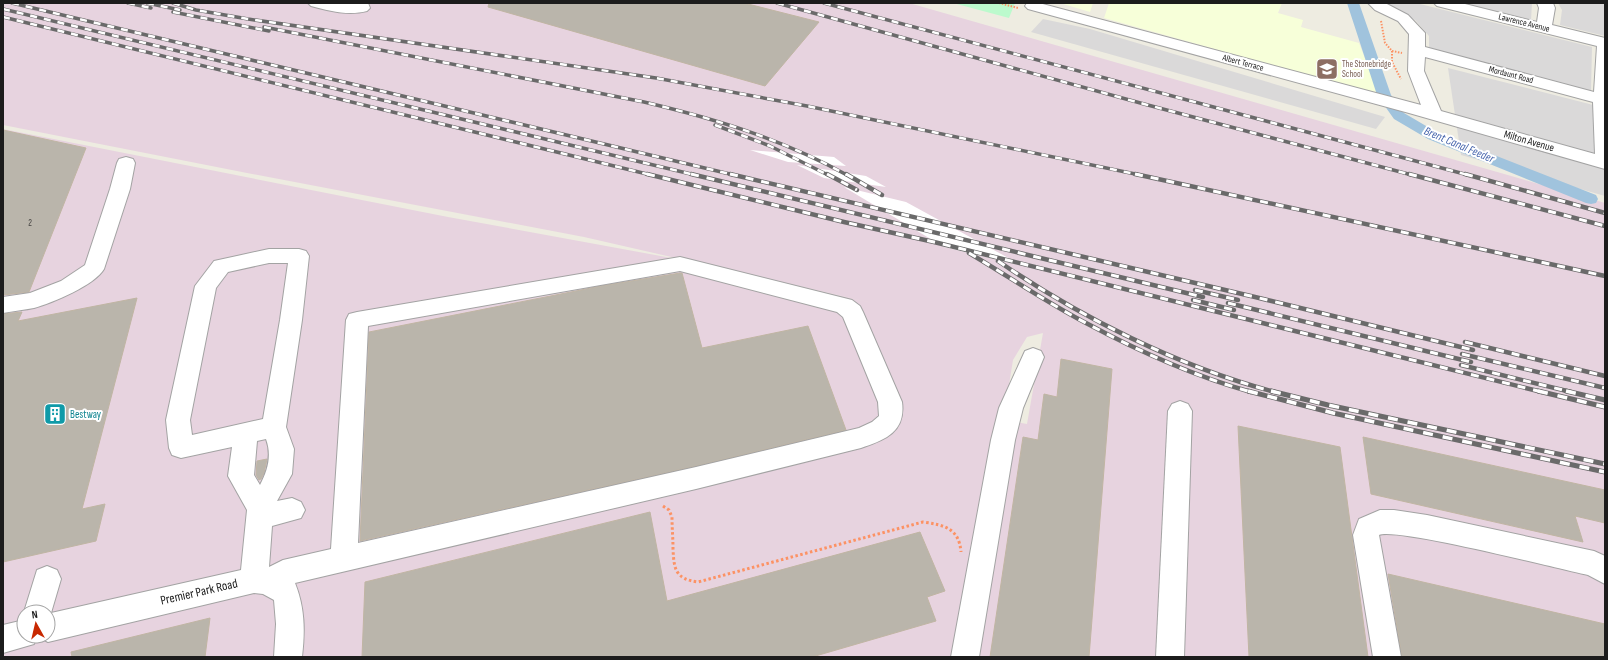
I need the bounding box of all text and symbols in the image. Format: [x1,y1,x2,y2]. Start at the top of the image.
street label: Lawrence Avenue [1497,11,1551,35]
street label: Albert Terrace [1220,52,1265,74]
school or university icon: The Stonebridge School [1314,56,1340,82]
place label: The Stonebridge School [1342,59,1392,80]
street label: Mordaunt Road [1488,64,1535,86]
water label: Brent Canal Feeder [1422,124,1497,167]
street label: Milton Avenue [1502,128,1556,154]
house number: 2 [28,218,32,229]
building icon: Bestway [42,401,68,427]
place label: Bestway [70,408,102,421]
street label: Premier Park Road [159,575,239,609]
north arrow [16,604,56,644]
text: N [31,608,39,621]

